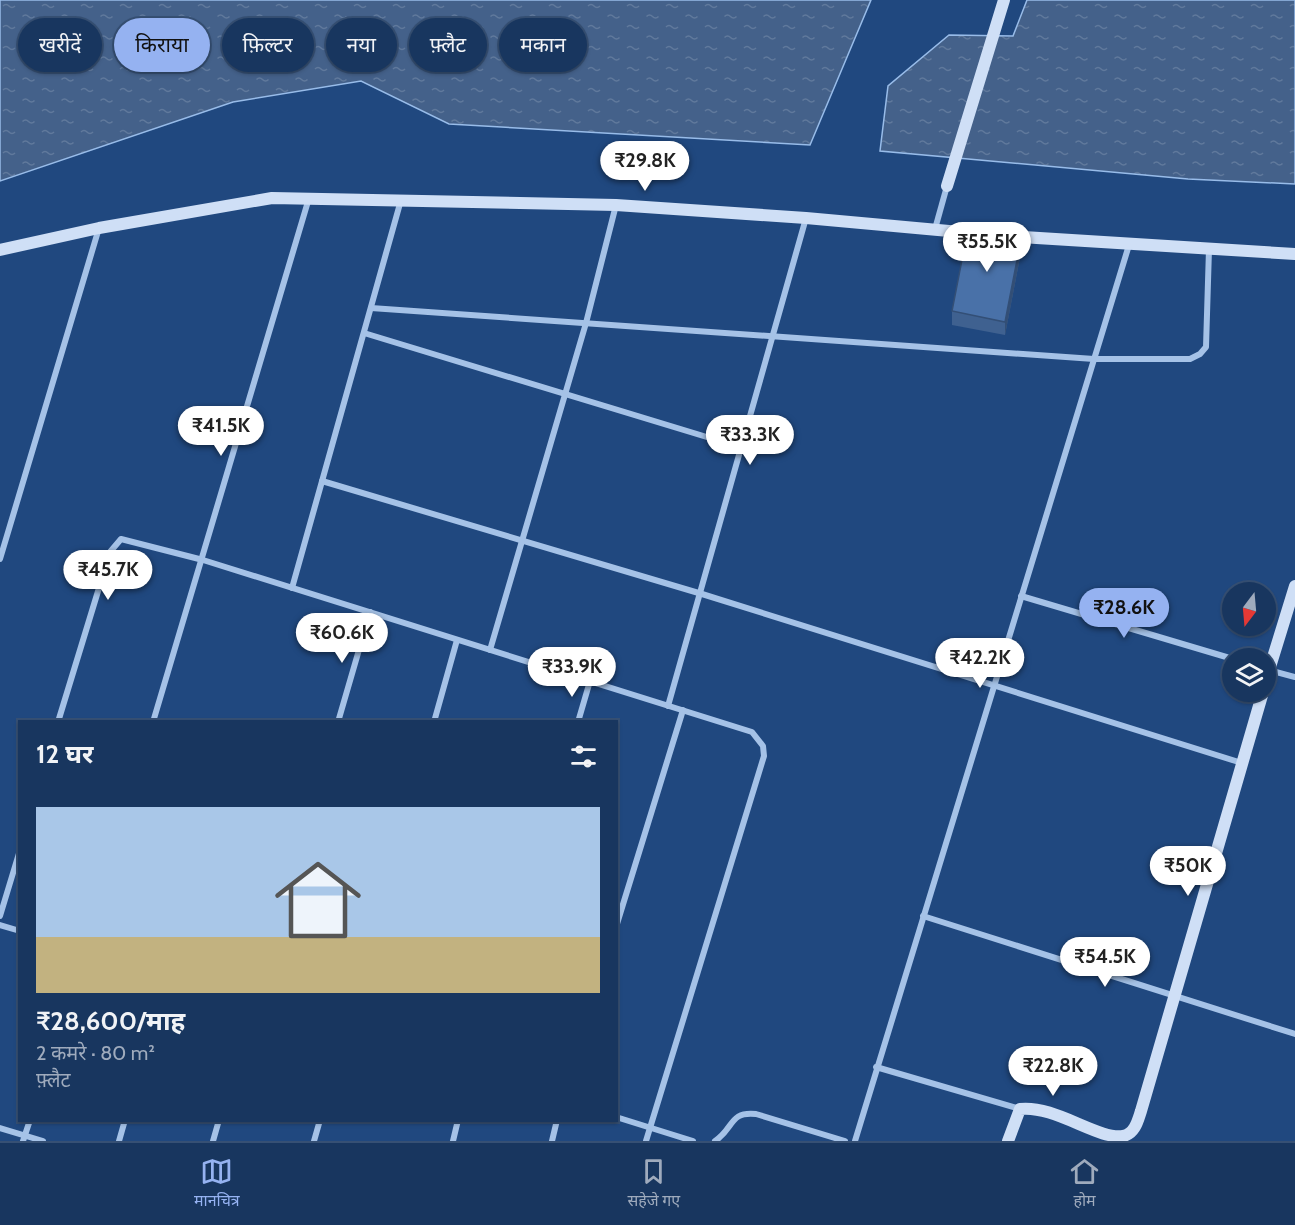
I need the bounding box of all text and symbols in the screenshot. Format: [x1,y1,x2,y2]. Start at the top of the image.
chip: खरीदें [18,18,102,72]
chip: किराया [114,18,210,72]
chip: फ़िल्टर [222,18,314,72]
chip: नया [326,18,397,72]
chip: फ़्लैट [409,18,487,72]
chip: मकान [499,18,587,72]
pin: ₹29.8K [596,141,694,192]
text: ₹29.8K [614,148,676,172]
pin: ₹55.5K [938,222,1036,273]
text: ₹55.5K [957,229,1017,253]
pin: ₹41.5K [172,406,270,457]
text: ₹41.5K [192,413,250,437]
pin: ₹33.3K [701,415,799,466]
text: ₹33.3K [720,422,780,446]
pin: ₹45.7K [59,550,157,601]
text: ₹45.7K [77,557,139,581]
north arrow [1222,582,1276,636]
map controls [1222,582,1276,702]
pin: ₹28.6K [1075,588,1173,639]
text: ₹28.6K [1093,595,1155,619]
pin: ₹60.6K [293,613,391,664]
text: ₹60.6K [310,620,374,644]
pin: ₹42.2K [931,638,1029,689]
text: ₹42.2K [949,645,1011,669]
pin: ₹33.9K [523,647,621,698]
button: layers [1222,648,1276,702]
text: ₹33.9K [542,654,602,678]
text: 12 घर [36,738,94,770]
icon: filters [567,740,600,773]
icon: home [264,846,372,954]
pin: ₹50K [1152,846,1224,897]
text: ₹50K [1164,853,1212,877]
pin: ₹54.5K [1056,937,1154,988]
text: ₹54.5K [1074,944,1136,968]
text: ₹28,600/माह [36,1005,185,1037]
text: 2 कमरे · 80 m² [36,1041,155,1065]
pin: ₹22.8K [1004,1046,1102,1097]
text: ₹22.8K [1022,1053,1084,1077]
text: फ़्लैट [36,1068,71,1092]
tab: मानचित्र [194,1155,240,1213]
tab: सहेजे गए [628,1155,680,1213]
tab: होम [1068,1155,1101,1213]

